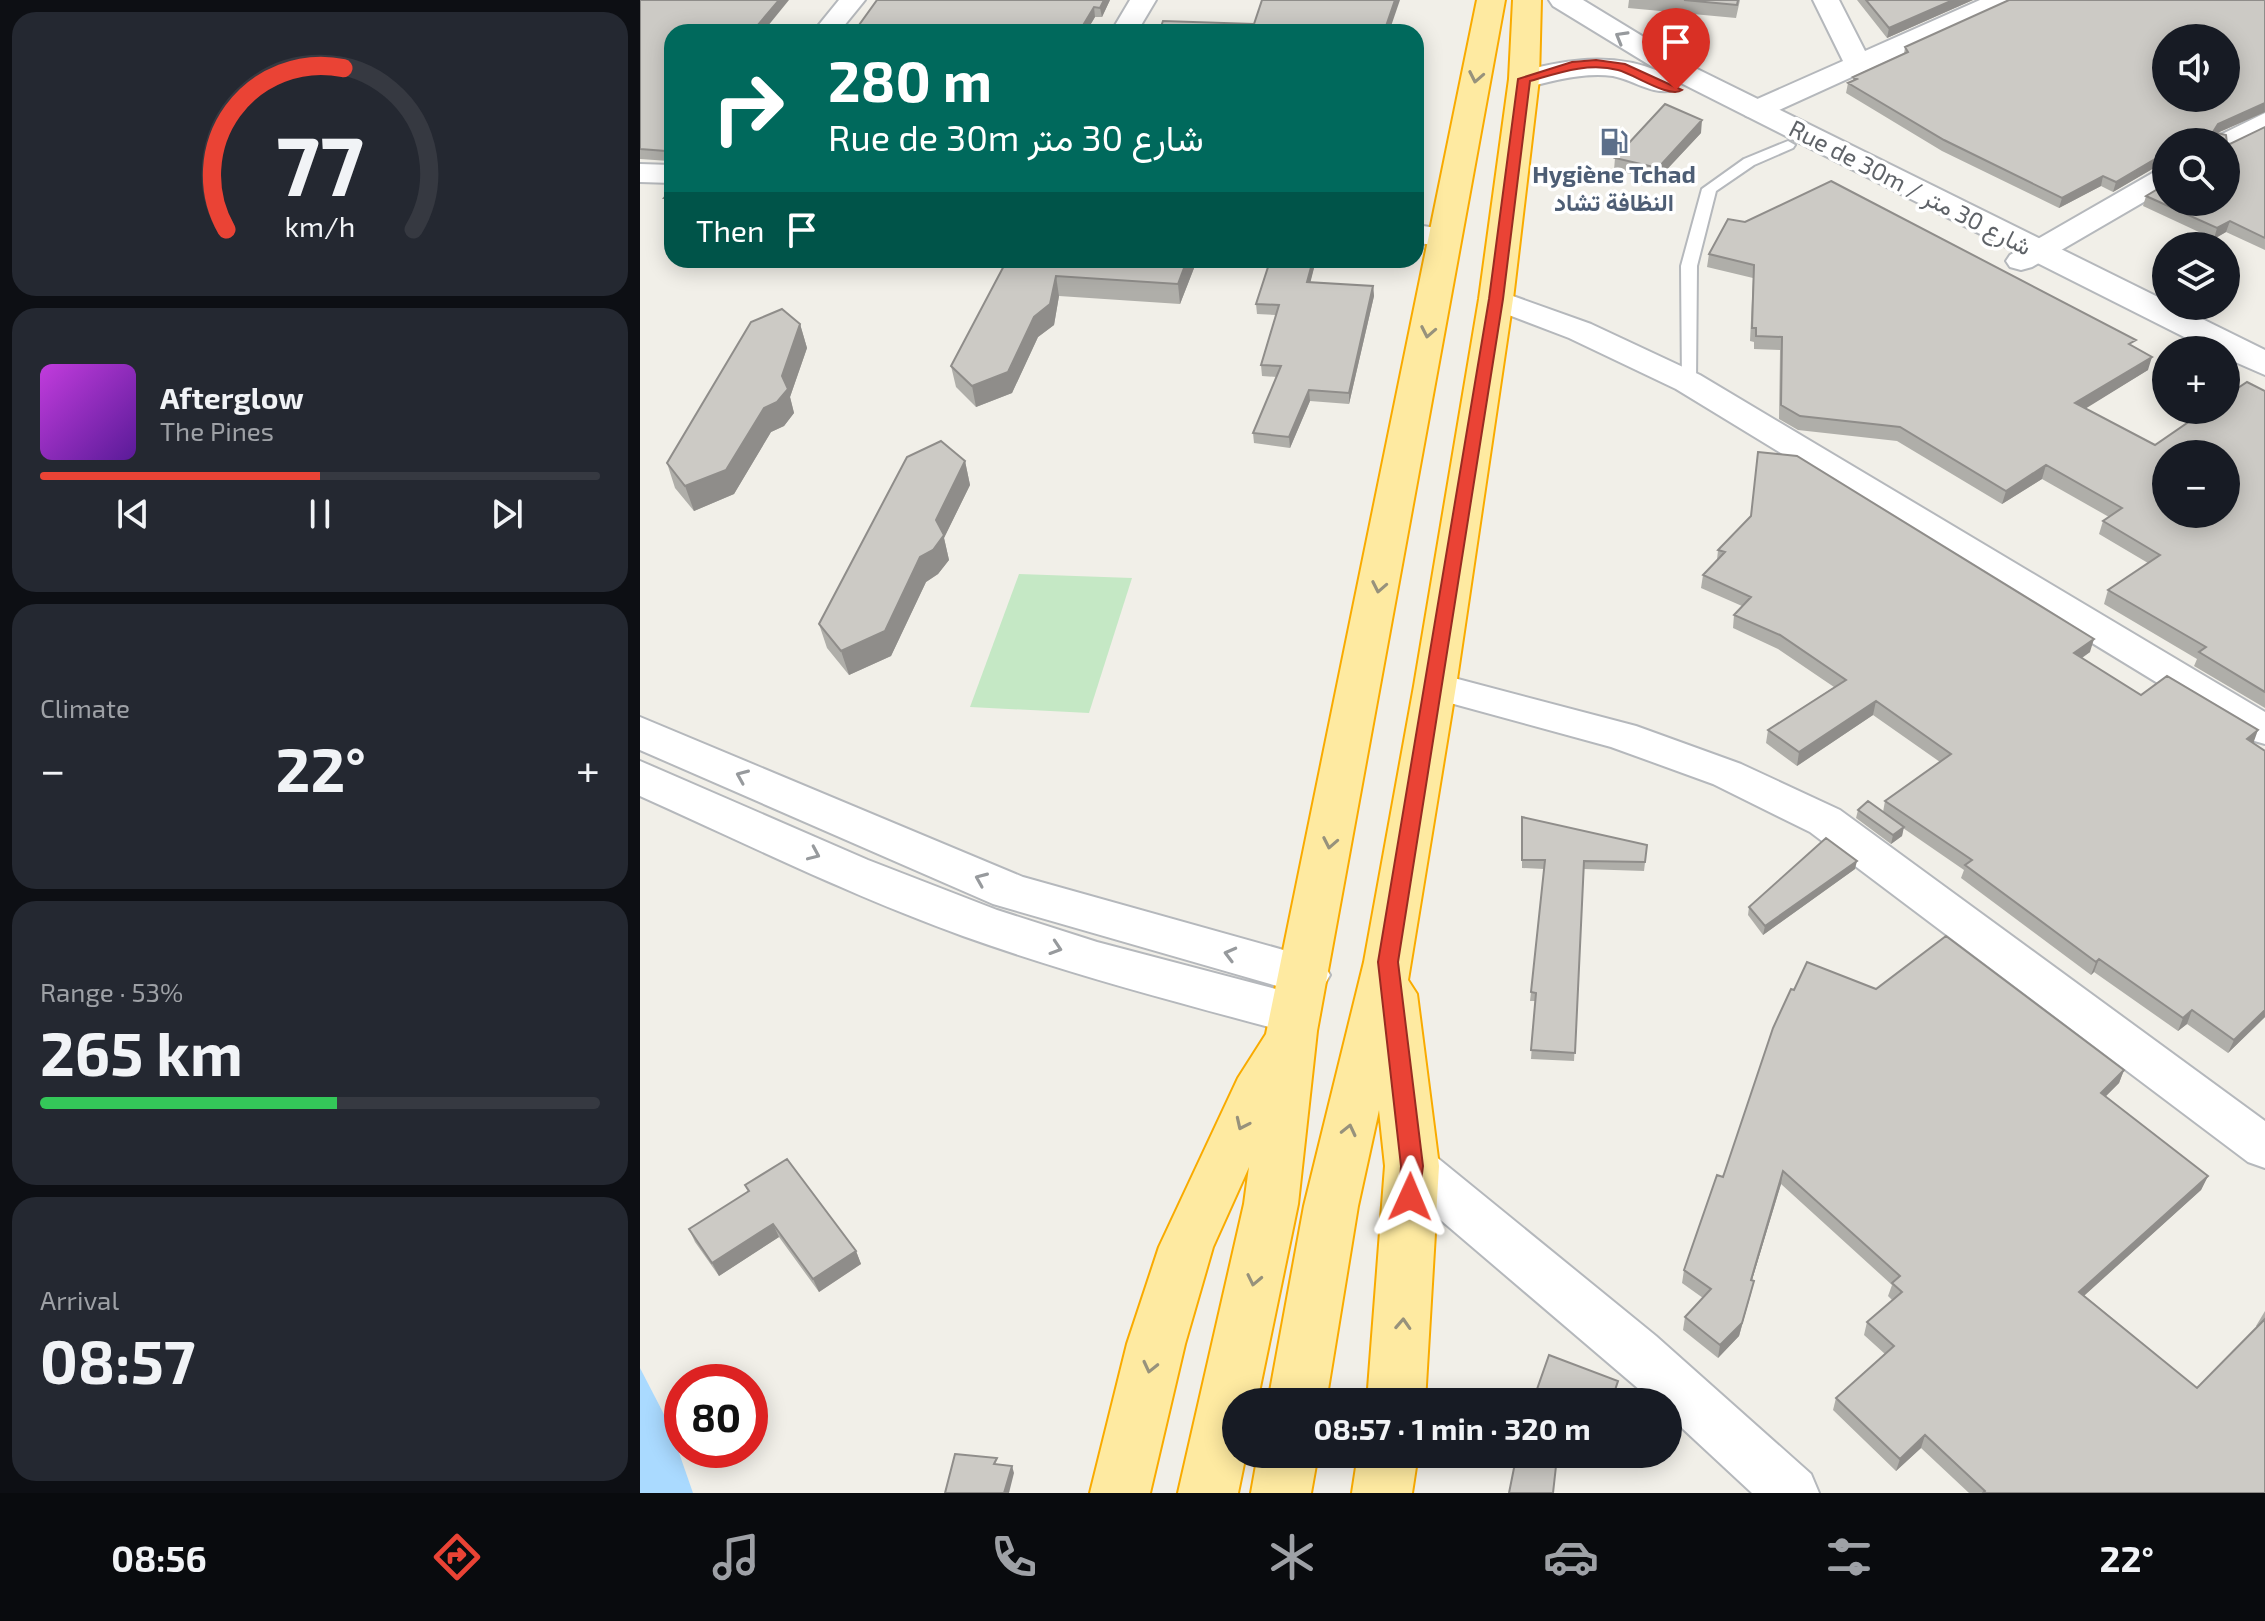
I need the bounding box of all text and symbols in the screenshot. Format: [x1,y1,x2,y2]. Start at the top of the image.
pin [1642,8,1710,90]
icon: arrive [1654,20,1698,64]
map controls [2152,24,2240,528]
button: sound [2152,24,2240,112]
one-way arrow [1615,31,1630,47]
text: 280 m [828,46,992,113]
icon: right [696,56,800,160]
one-way arrow [1469,70,1486,83]
text: 77 [276,113,364,213]
street label: Rue de 30m / شارع 30 متر [1783,113,2037,263]
text: Rue de 30m شارع 30 متر [828,115,1204,158]
fuel station icon: Hygiène Tchad النظافة تشاد [1599,127,1629,157]
button: search [2152,128,2240,216]
place label: Hygiène Tchad النظافة تشاد [1532,159,1696,216]
text: km/h [285,208,355,243]
icon: arrive [780,208,824,252]
text: Then [696,212,764,248]
button: layers [2152,232,2240,320]
one-way arrow [1420,325,1437,338]
button: + [2152,336,2240,424]
text: Afterglow [160,379,304,415]
text: The Pines [160,415,274,446]
button: − [2152,440,2240,528]
icon: previous [111,492,155,536]
icon: pause [298,492,342,536]
icon: next [485,492,529,536]
one-way arrow [1371,580,1388,594]
text: Climate [40,692,130,723]
text: 22° [276,732,366,804]
text: − [40,742,66,795]
text: + [576,742,600,795]
one-way arrow [736,770,750,786]
one-way arrow [1323,836,1340,850]
one-way arrow [806,844,820,860]
one-way arrow [975,872,989,888]
one-way arrow [1049,939,1062,955]
one-way arrow [1223,947,1237,963]
text: Range · 53% [40,976,183,1007]
text: 265 km [40,1016,243,1088]
one-way arrow [1235,1116,1251,1130]
one-way arrow [1339,1124,1356,1137]
position arrow [1368,1155,1452,1239]
one-way arrow [1246,1273,1263,1287]
text: Arrival [40,1284,119,1315]
one-way arrow [1394,1317,1411,1330]
text: 08:57 [40,1324,195,1396]
one-way arrow [1143,1360,1160,1373]
speed limit sign: 80 [664,1364,768,1468]
text: 08:57 · 1 min · 320 m [1313,1410,1591,1446]
icon: directions [429,1529,485,1585]
icon: music [708,1529,764,1585]
icon: phone [986,1529,1042,1585]
icon: climate [1264,1529,1320,1585]
icon: car [1543,1529,1599,1585]
icon: filters [1821,1529,1877,1585]
text: 08:56 [111,1536,207,1579]
text: 22° [2100,1536,2154,1579]

